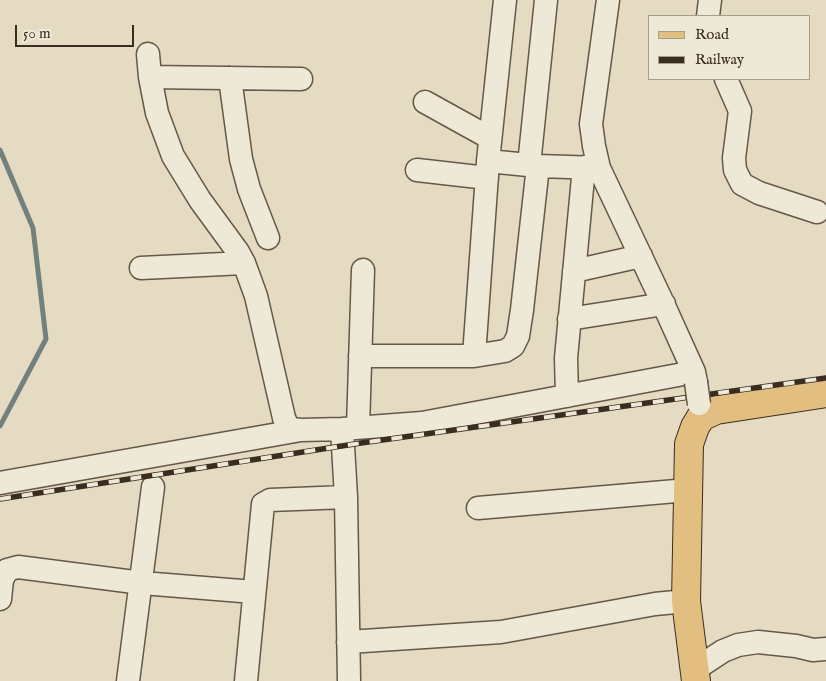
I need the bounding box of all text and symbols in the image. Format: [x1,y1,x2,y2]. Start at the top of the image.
scale bar [18,15,136,47]
legend [648,15,811,80]
text: 50 m [23,24,51,43]
text: Road [695,25,729,44]
text: Railway [695,50,744,69]

